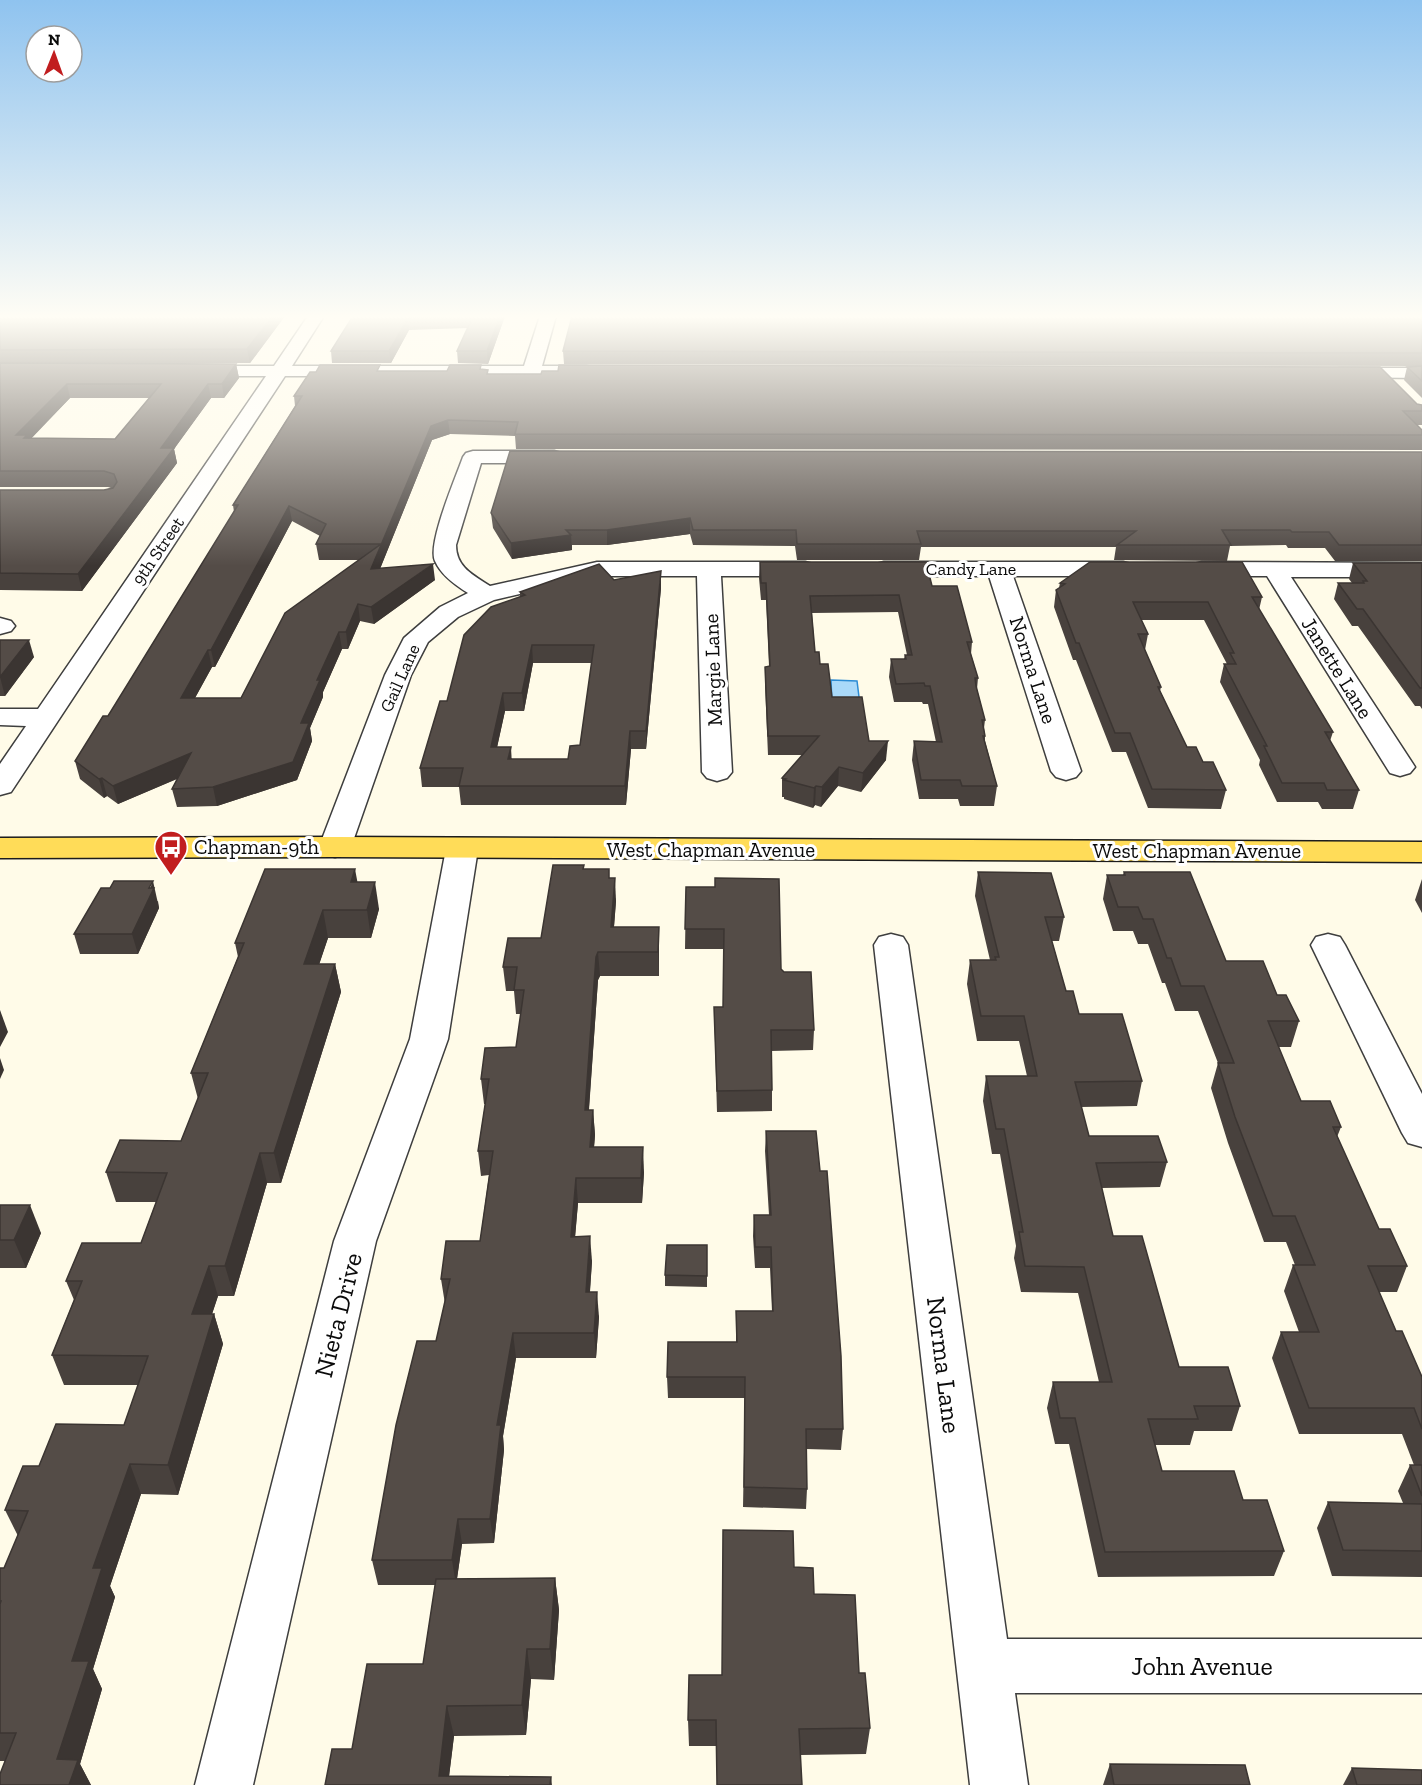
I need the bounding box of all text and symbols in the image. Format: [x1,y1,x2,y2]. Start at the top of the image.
north arrow [24,24,84,84]
text: N [48,30,61,49]
street label: 9th Street [127,512,189,589]
street label: Candy Lane [926,558,1016,580]
street label: Janette Lane [1296,612,1379,723]
street label: Margie Lane [698,613,727,727]
street label: Norma Lane [1004,613,1063,727]
street label: Gail Lane [375,640,425,716]
bus stop icon: Chapman-9th [153,829,189,876]
place label: Chapman-9th [194,834,319,859]
street label: West Chapman Avenue [607,837,815,862]
street label: West Chapman Avenue [1093,838,1301,863]
street label: Nieta Drive [307,1249,369,1381]
street label: Norma Lane [920,1295,968,1435]
street label: John Avenue [1131,1650,1273,1682]

